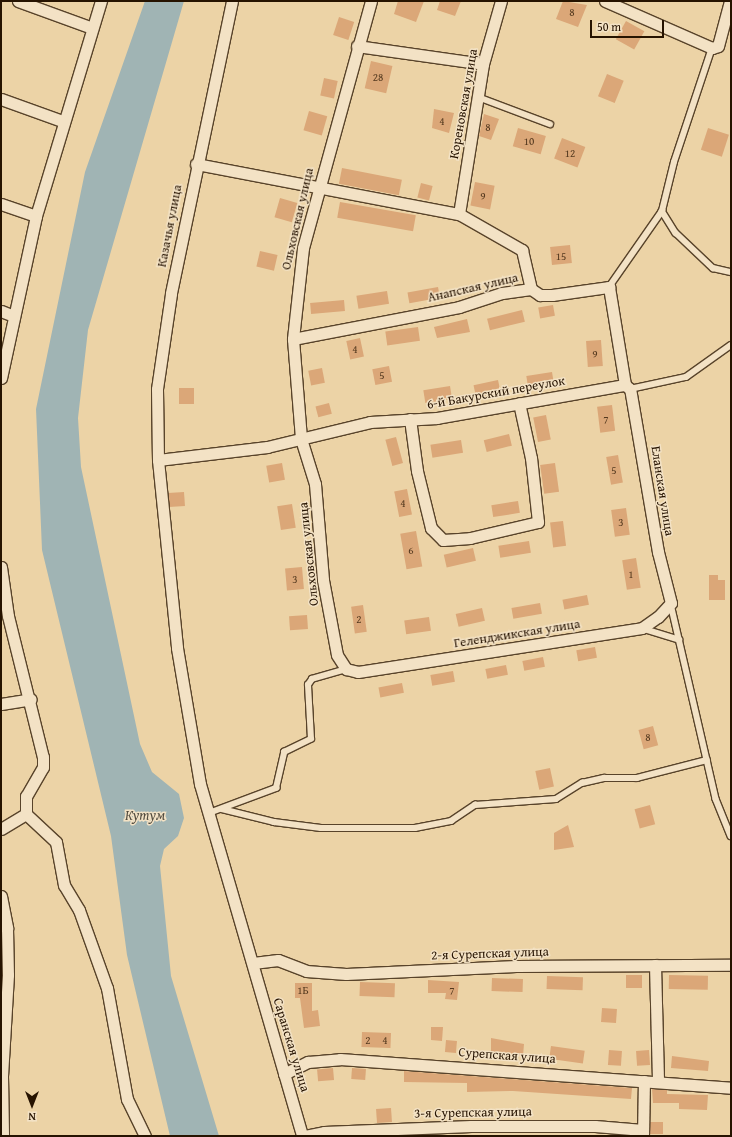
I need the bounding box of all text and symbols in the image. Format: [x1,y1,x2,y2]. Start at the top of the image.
house number: 8 [569,5,575,19]
scale bar [592,12,666,38]
text: 50 m [597,18,621,35]
street label: Кореновская улица [447,48,481,160]
house number: 28 [373,70,383,84]
house number: 4 [439,114,445,128]
house number: 8 [485,120,491,134]
house number: 10 [524,134,534,148]
house number: 12 [565,146,575,160]
street label: Ольховская улица [279,167,317,271]
street label: Казачья улица [154,183,186,269]
house number: 9 [480,189,486,203]
house number: 15 [556,249,566,263]
street label: Анапская улица [426,270,520,306]
house number: 4 [352,342,358,356]
house number: 9 [592,347,598,361]
house number: 5 [379,368,385,382]
street label: 6-й Бакурский переулок [426,373,566,413]
house number: 7 [603,412,609,426]
street label: Еланская улица [647,445,677,537]
house number: 5 [611,463,617,477]
house number: 4 [400,496,406,510]
street label: Ольховская улица [296,501,322,607]
house number: 3 [618,515,624,529]
house number: 6 [408,543,414,557]
house number: 1 [628,567,634,581]
house number: 3 [292,572,298,586]
house number: 2 [356,612,362,626]
street label: Геленджикская улица [453,616,581,652]
house number: 8 [645,730,651,744]
water label: Кутум [125,807,165,823]
street label: 2-я Сурепская улица [431,944,549,964]
house number: 1Б [297,983,309,997]
house number: 7 [449,983,455,997]
street label: Саранская улица [269,996,313,1094]
house number: 2 [365,1033,371,1047]
house number: 4 [382,1033,388,1047]
street label: Сурепская улица [458,1045,556,1067]
north arrow [12,1085,52,1125]
street label: 3-я Сурепская улица [414,1104,532,1122]
text: N [28,1109,36,1125]

